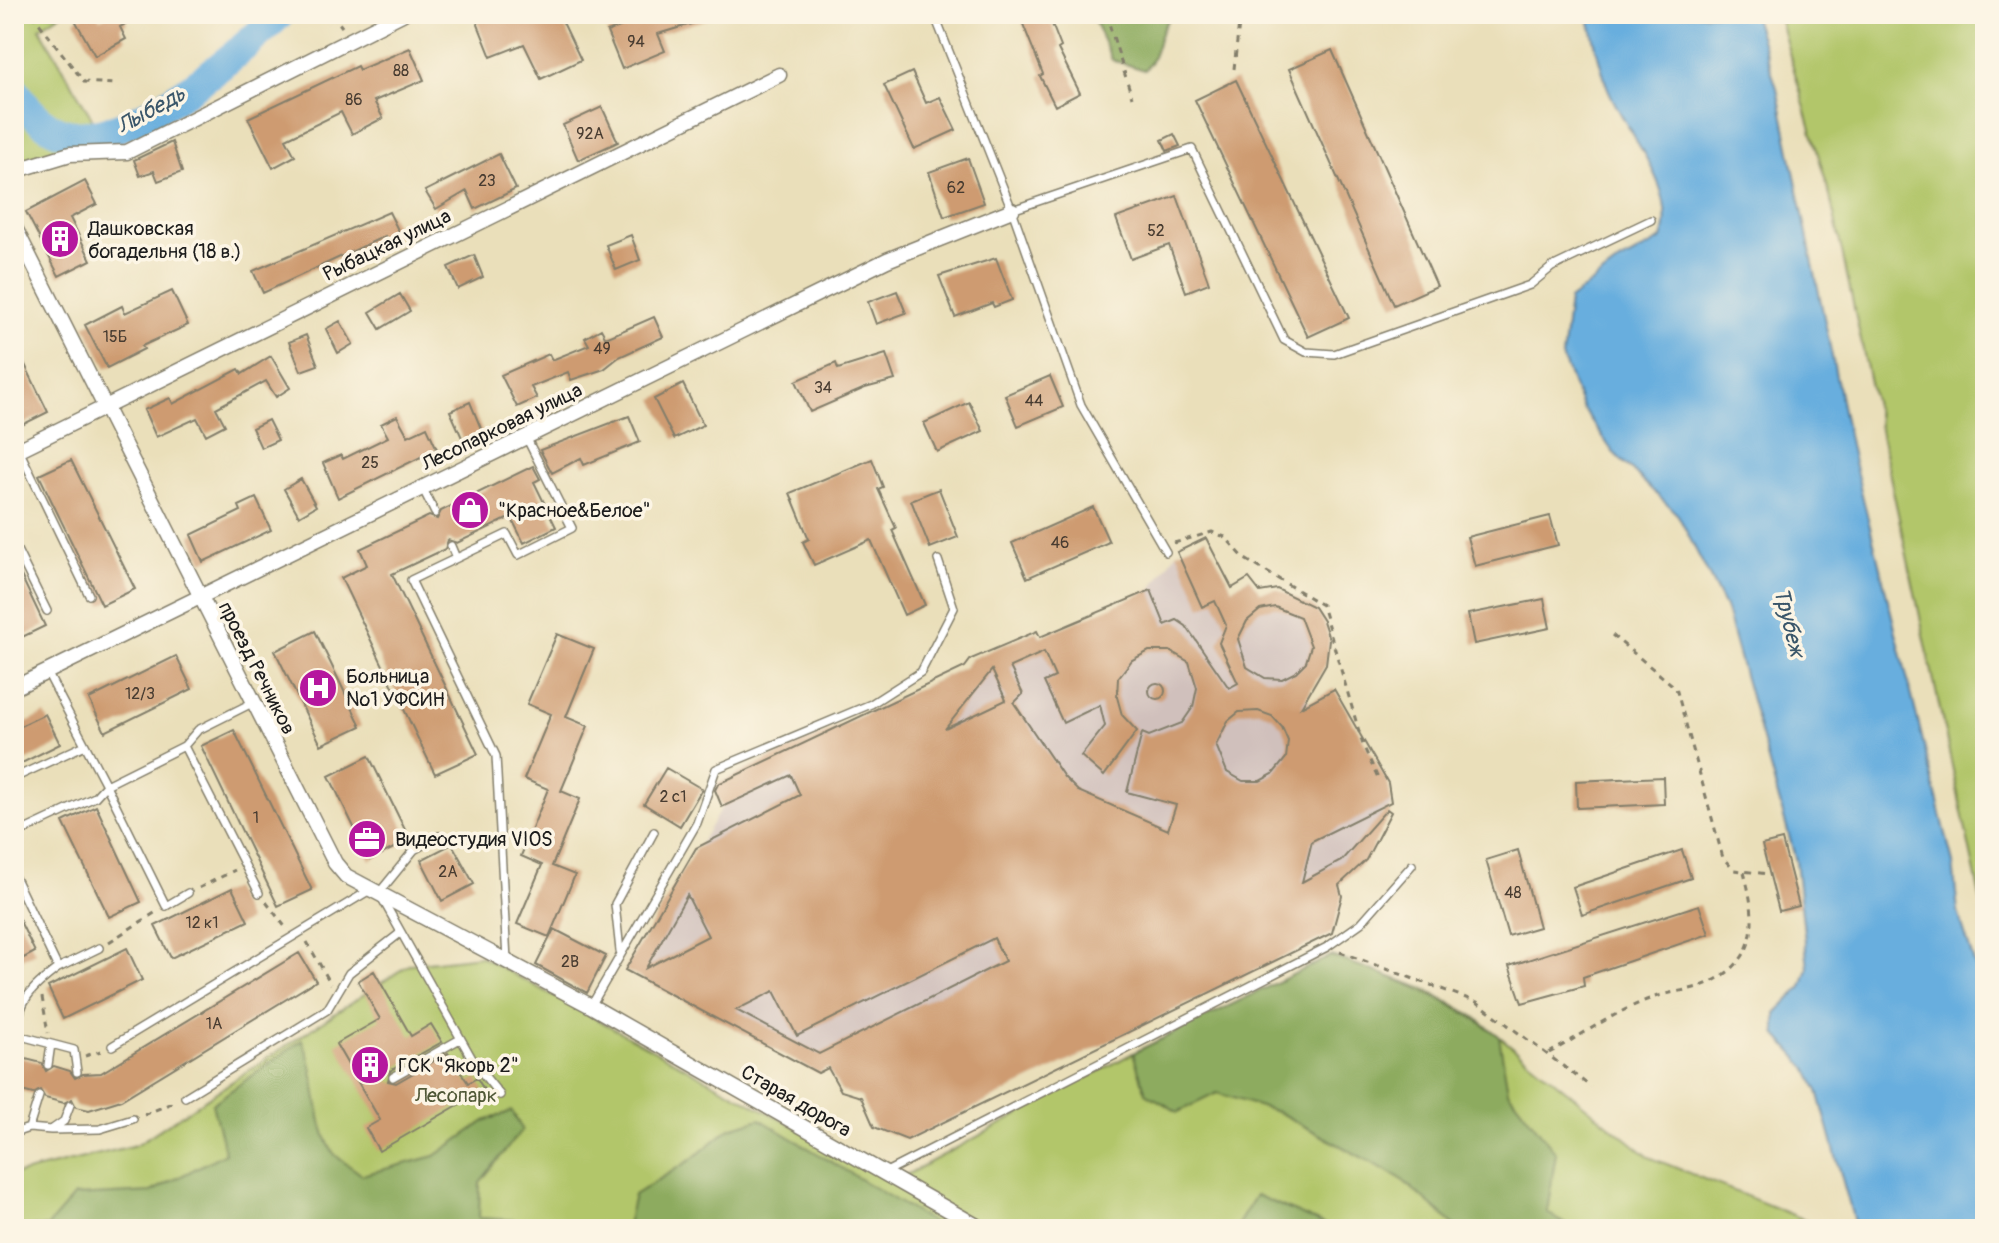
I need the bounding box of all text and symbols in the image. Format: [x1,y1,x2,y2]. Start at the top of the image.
house number: 94 [627,32,645,52]
house number: 88 [393,61,409,81]
water label: Лыбедь [112,79,191,140]
house number: 86 [345,90,363,110]
house number: 92А [576,124,604,144]
house number: 23 [478,171,496,191]
house number: 62 [947,178,965,198]
street label: Рыбацкая улица [319,203,455,287]
place label: Дашковская богадельня (18 в.) [87,216,242,264]
building icon: Дашковская богадельня (18 в.) [39,218,81,260]
house number: 52 [1147,221,1165,241]
house number: 15Б [103,327,127,347]
house number: 49 [593,339,611,359]
street label: Лесопарковая улица [417,377,586,477]
house number: 34 [814,378,832,398]
house number: 44 [1025,391,1043,411]
house number: 25 [361,453,379,473]
shop icon: "Красное&Белое" [449,489,491,531]
place label: "Красное&Белое" [498,498,651,523]
house number: 46 [1051,533,1069,553]
water label: Трубеж [1767,585,1812,662]
street label: проезд Речников [213,597,301,739]
place label: Больница №1 УФСИН [346,664,445,712]
hospital icon: Больница №1 УФСИН [297,667,339,709]
house number: 12/3 [125,684,155,704]
house number: 2 с1 [660,787,686,807]
house number: 1 [253,808,259,828]
office icon: Видеостудия VIOS [346,818,388,860]
place label: Видеостудия VIOS [395,827,553,852]
house number: 2А [438,862,458,882]
house number: 48 [1504,883,1522,903]
house number: 12 к1 [185,913,219,933]
house number: 2В [561,952,579,972]
house number: 1А [206,1014,222,1034]
building icon: ГСК "Якорь 2" [349,1044,391,1086]
place label: ГСК "Якорь 2" [398,1053,519,1078]
street label: Старая дорога [736,1059,856,1143]
park label: Лесопарк [414,1083,497,1108]

